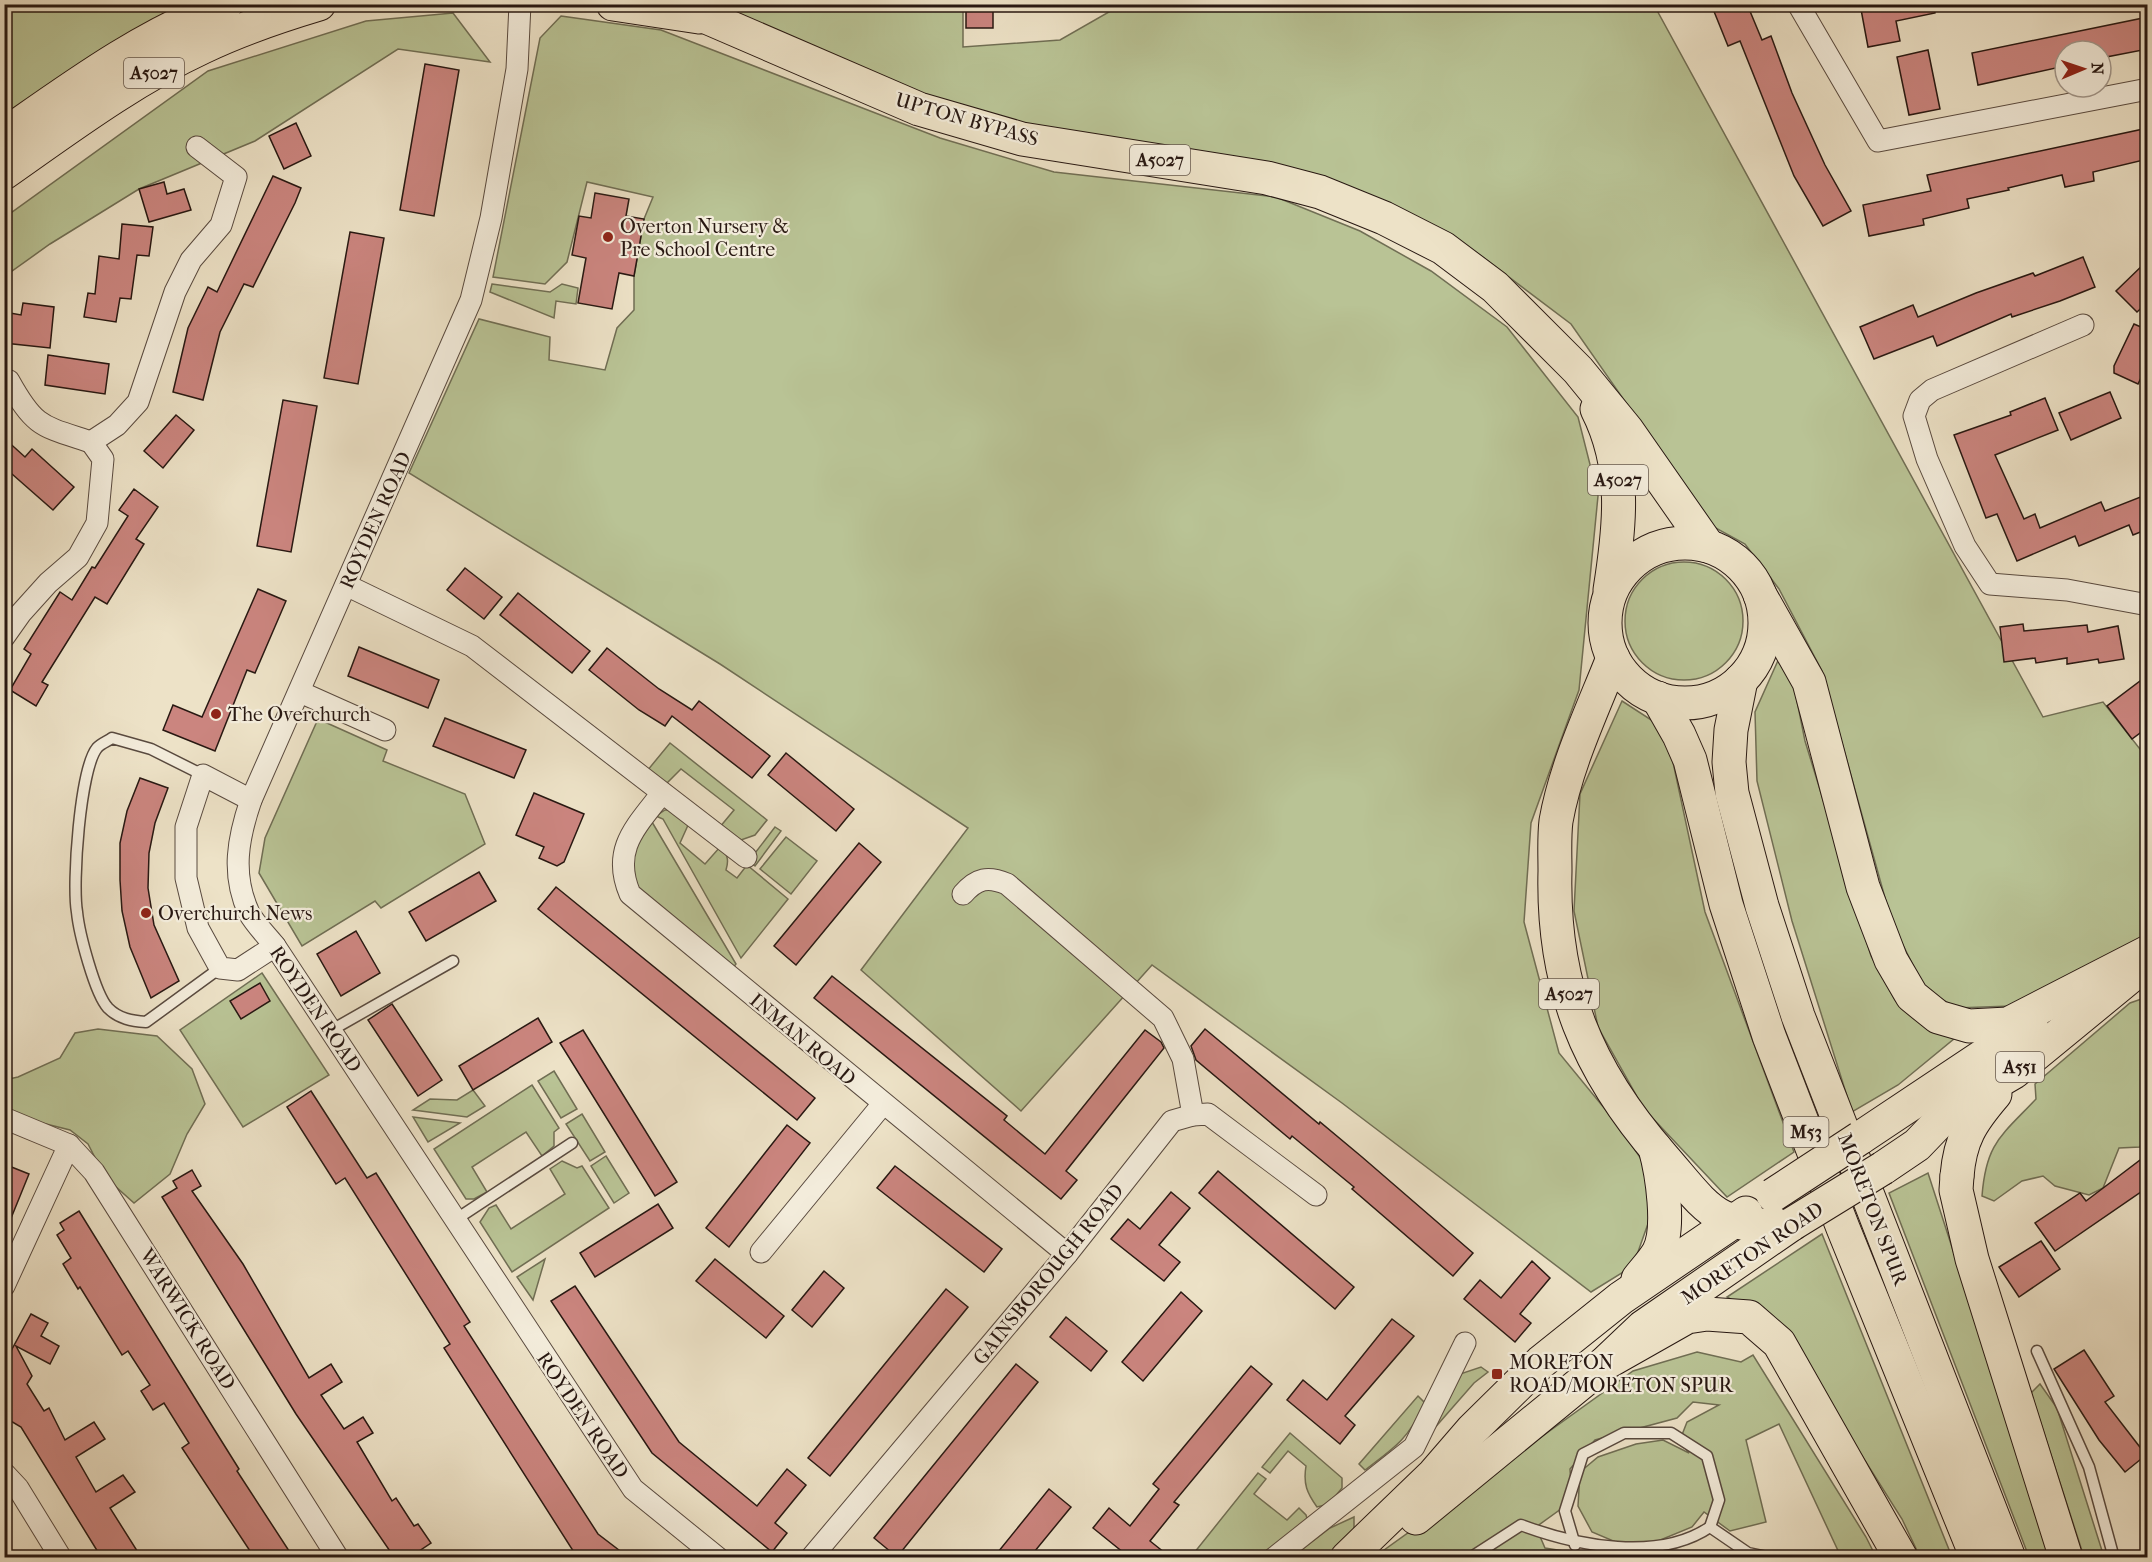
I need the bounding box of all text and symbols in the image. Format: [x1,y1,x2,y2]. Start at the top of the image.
north arrow [2053,39,2113,99]
road number: A5027 [124,58,184,88]
text: N [2088,62,2107,76]
street label: UPTON BYPASS [892,88,1041,151]
road number: A5027 [1130,145,1190,175]
place label: Overton Nursery & Pre School Centre [620,215,789,261]
marker: Overton Nursery & Pre School Centre [601,230,615,244]
street label: ROYDEN ROAD [335,448,416,592]
road number: A5027 [1588,465,1648,495]
place label: The Overchurch [228,703,371,726]
marker: The Overchurch [209,707,223,721]
place label: Overchurch News [158,902,312,925]
marker: Overchurch News [139,906,153,920]
street label: ROYDEN ROAD [265,942,366,1077]
road number: A5027 [1539,979,1599,1009]
street label: INMAN ROAD [745,988,860,1090]
road number: A551 [1996,1052,2044,1082]
road number: M53 [1784,1117,1828,1147]
street label: MORETON SPUR [1833,1130,1913,1290]
street label: GAINSBOROUGH ROAD [968,1179,1128,1369]
street label: MORETON ROAD [1677,1197,1828,1310]
street label: WARWICK ROAD [134,1244,240,1394]
street label: ROYDEN ROAD [532,1348,633,1483]
place label: MORETON ROAD/MORETON SPUR [1509,1351,1734,1397]
marker: MORETON ROAD/MORETON SPUR [1490,1367,1504,1381]

